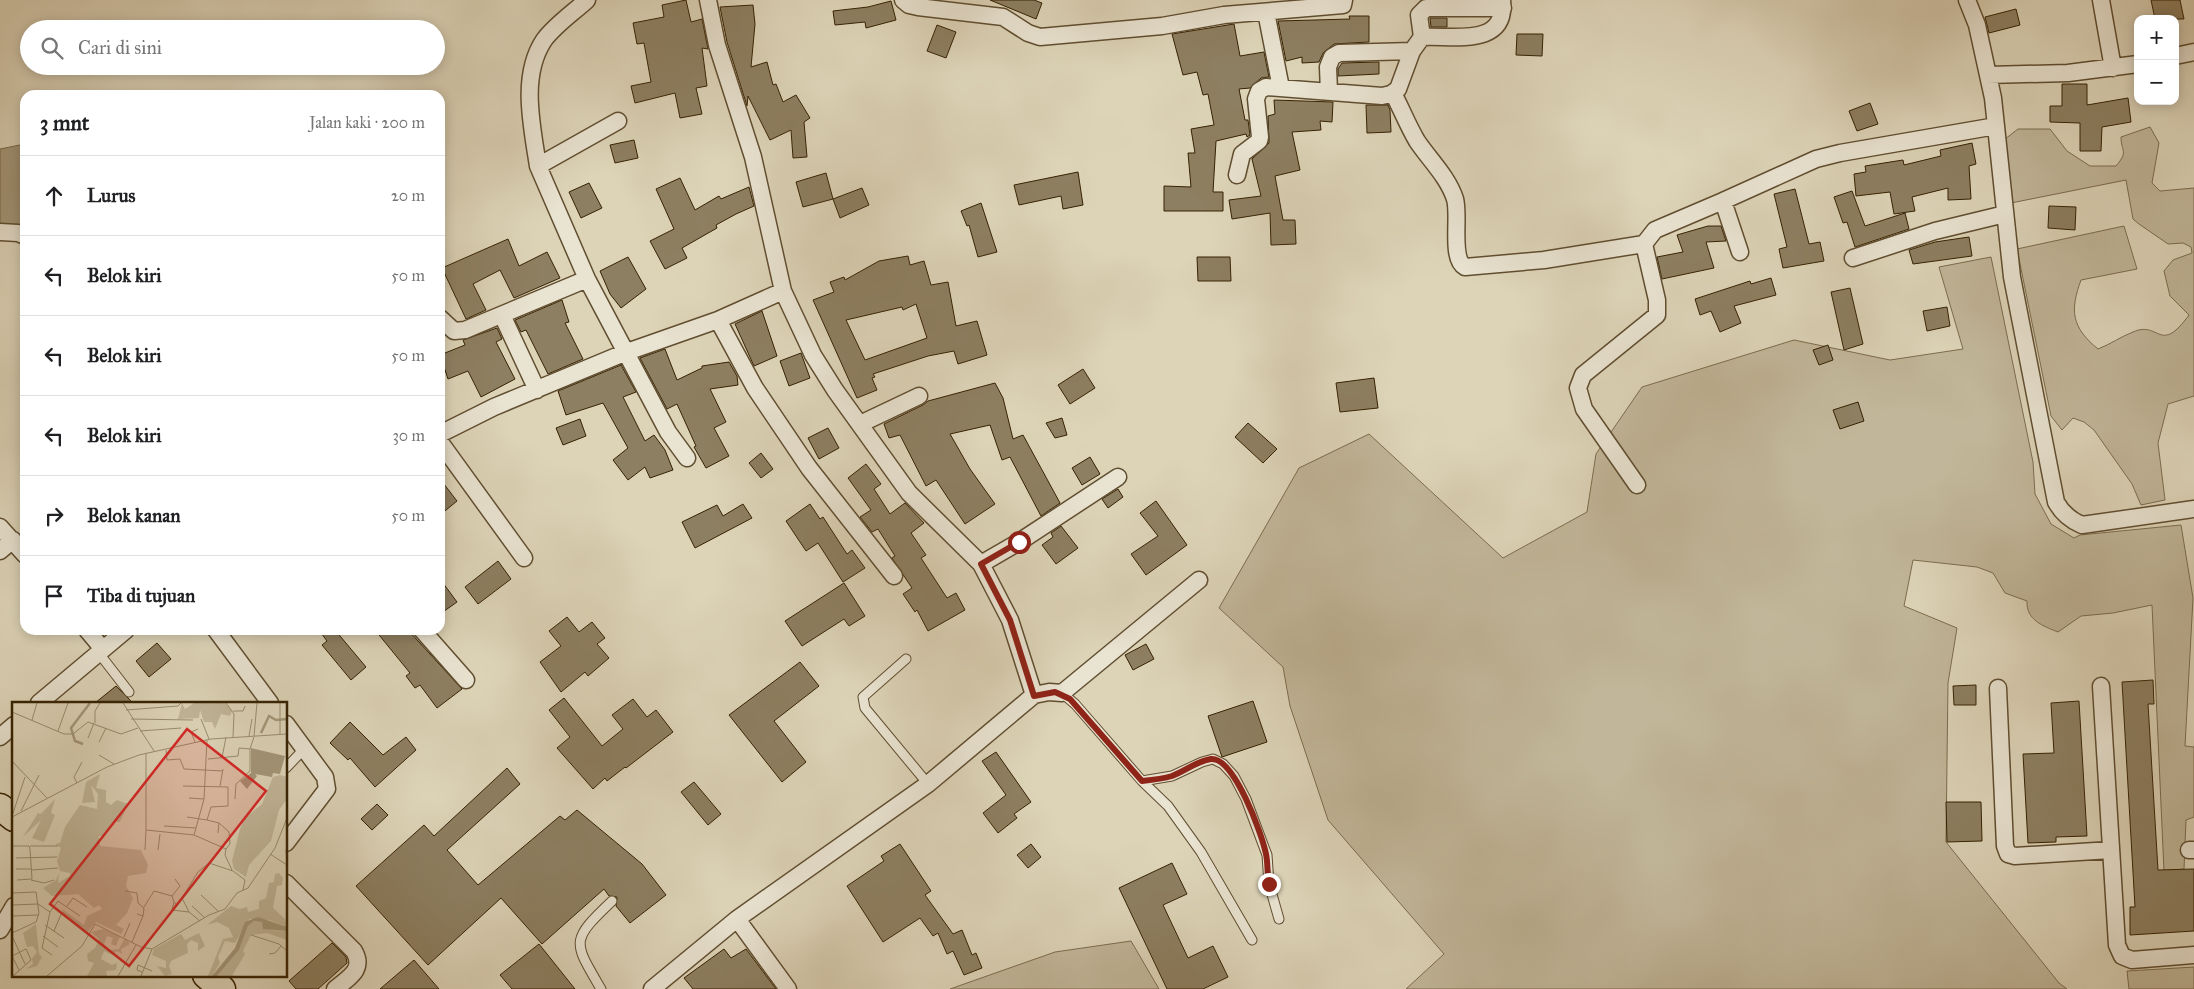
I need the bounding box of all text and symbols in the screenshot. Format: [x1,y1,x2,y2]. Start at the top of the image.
map controls [2134,15,2179,105]
button: + [2134,15,2179,60]
search box [20,20,445,75]
icon: search [38,34,66,62]
text: Cari di sini [78,36,162,59]
button: − [2134,60,2179,105]
text: 3 mnt [40,110,89,136]
text: Jalan kaki · 200 m [309,113,425,132]
icon: ahead [40,182,68,210]
text: Lurus [87,184,135,207]
text: 20 m [391,186,425,205]
icon: left [40,262,68,290]
text: Belok kiri [87,264,161,287]
text: 50 m [391,266,425,285]
icon: left [40,342,68,370]
text: Belok kiri [87,344,161,367]
text: 50 m [391,346,425,365]
icon: left [40,422,68,450]
text: Belok kiri [87,424,161,447]
text: 30 m [392,426,425,445]
icon: right [40,502,68,530]
text: Belok kanan [87,504,181,527]
text: 50 m [391,506,425,525]
route start [1008,531,1031,554]
icon: arrive [40,582,68,610]
text: Tiba di tujuan [87,584,195,607]
inset map [12,702,288,976]
route end [1258,873,1281,896]

